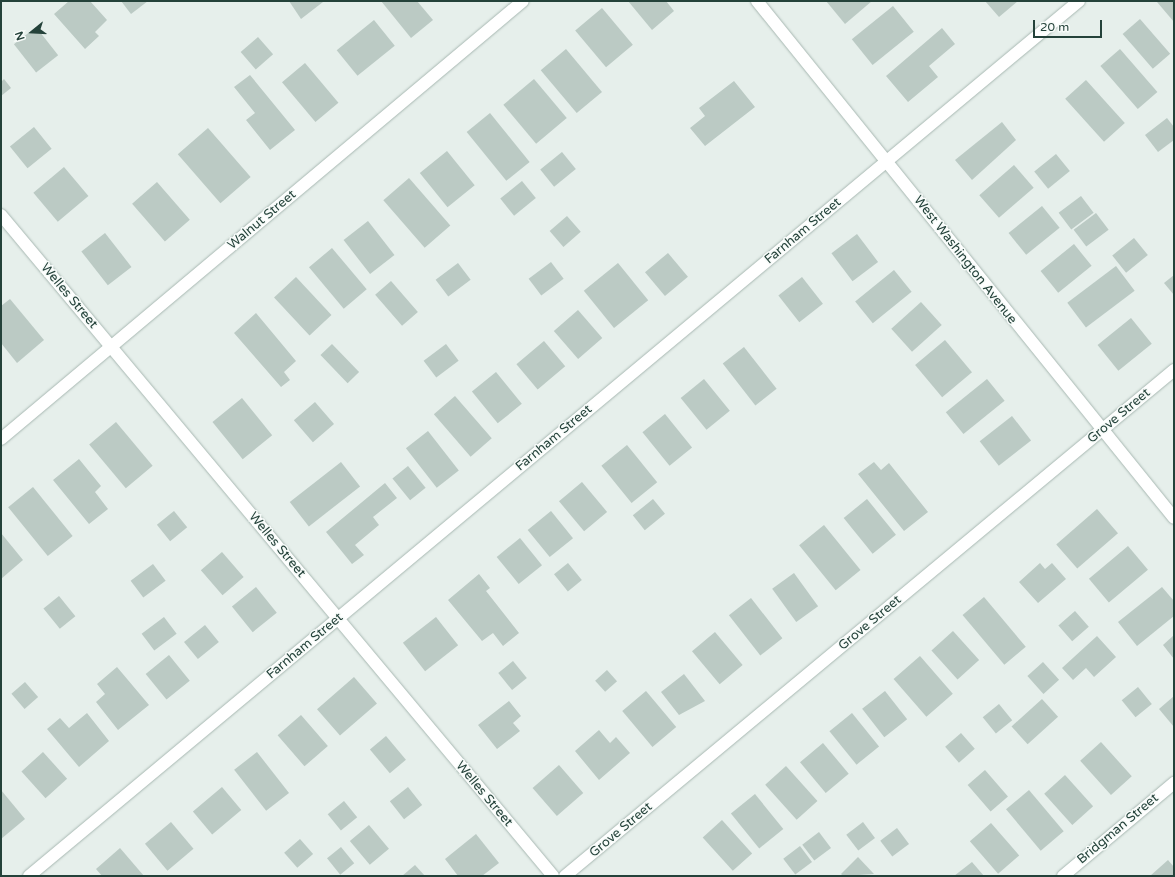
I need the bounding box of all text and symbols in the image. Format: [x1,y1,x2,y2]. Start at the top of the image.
north arrow [12,12,52,52]
scale bar [1035,12,1104,38]
text: 20 m [1040,20,1069,34]
text: N [13,30,28,42]
street label: Walnut Street [225,187,299,253]
street label: West Washington Avenue [910,193,1020,327]
street label: Farnham Street [762,195,844,267]
street label: Welles Street [37,260,101,332]
street label: Grove Street [1084,385,1154,447]
street label: Farnham Street [513,402,595,474]
street label: Welles Street [245,509,309,581]
street label: Grove Street [835,592,905,654]
street label: Farnham Street [264,610,346,682]
street label: Welles Street [452,758,516,830]
street label: Bridgman Street [1074,790,1162,868]
street label: Grove Street [586,799,656,861]

